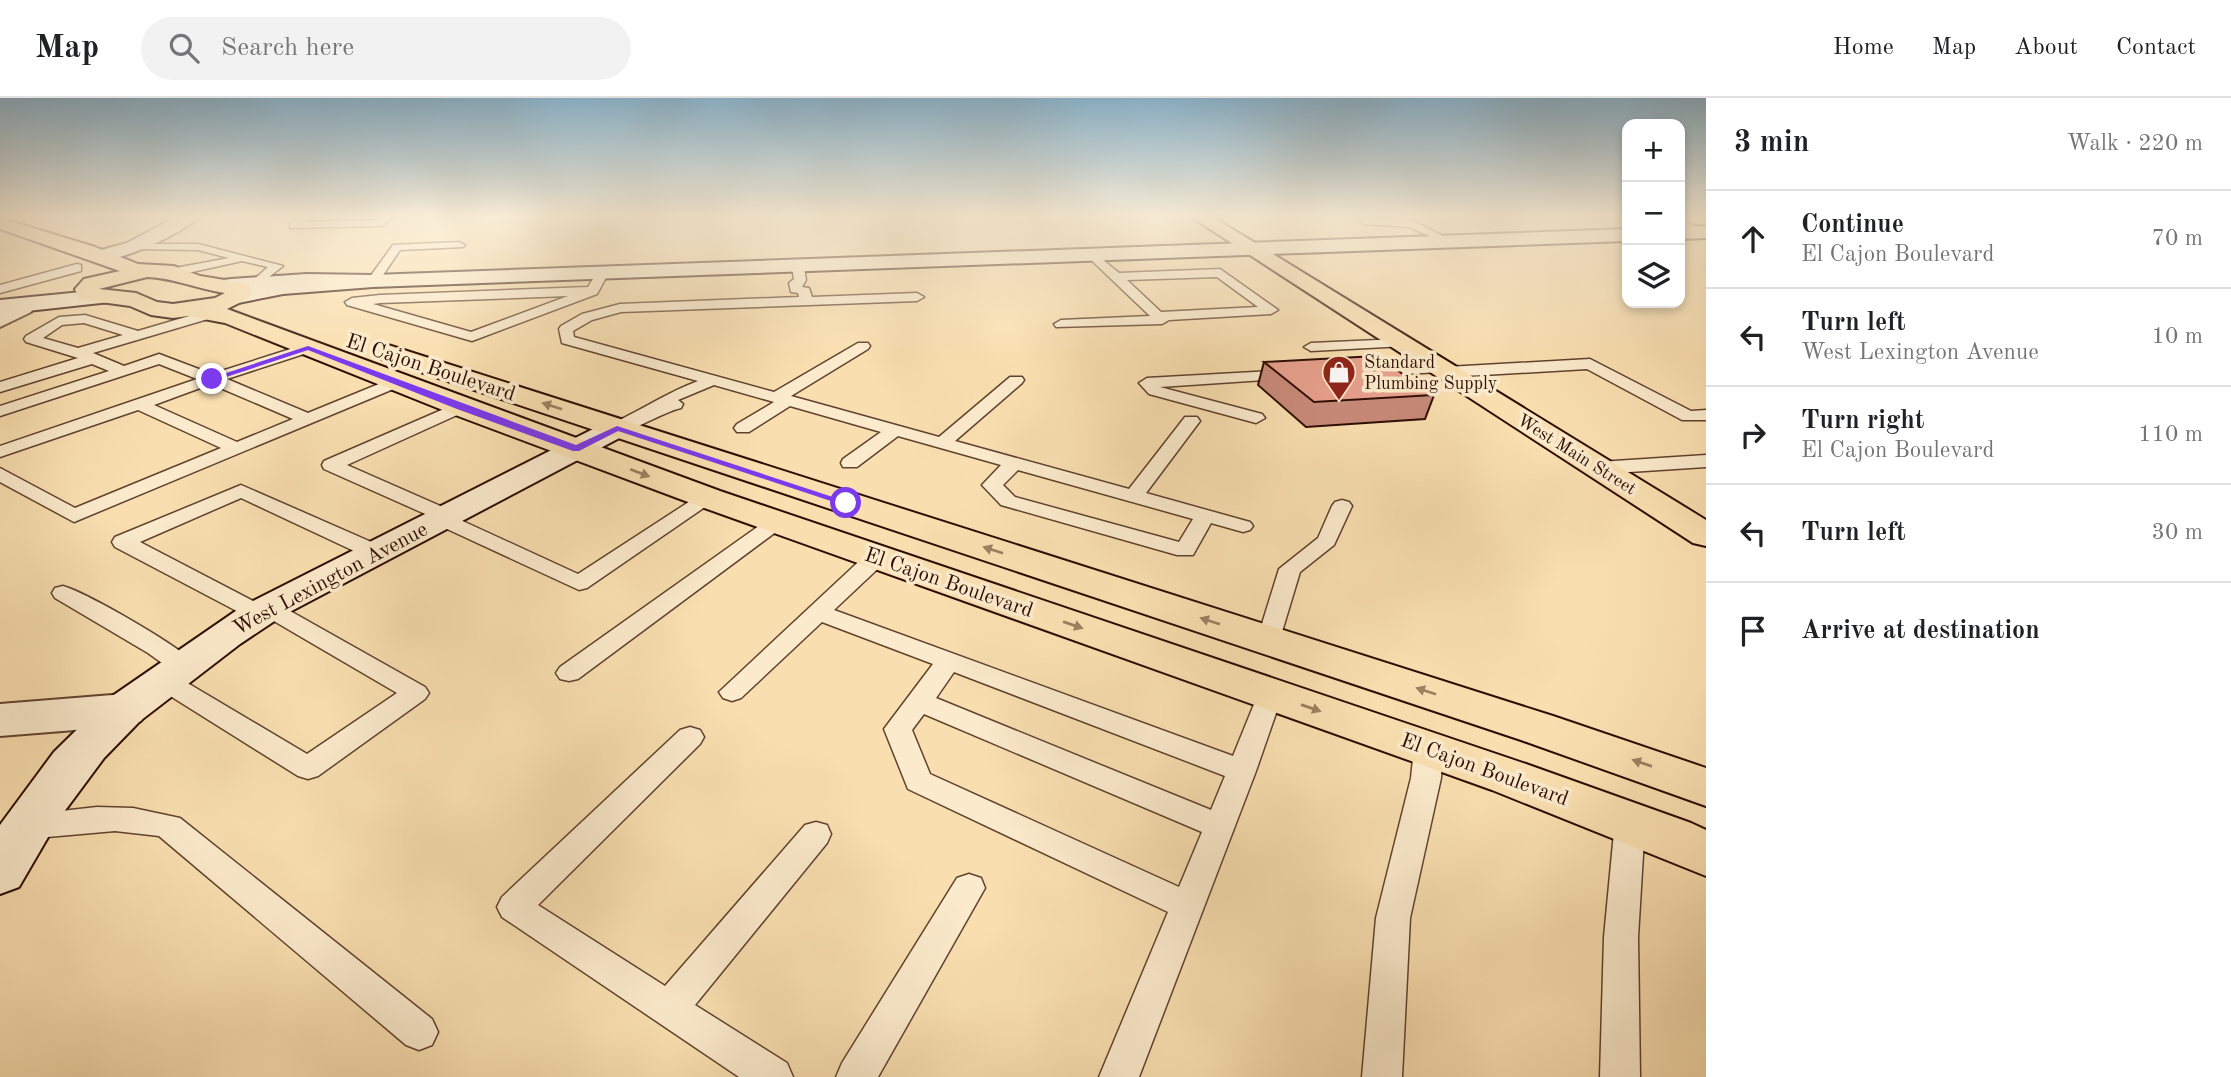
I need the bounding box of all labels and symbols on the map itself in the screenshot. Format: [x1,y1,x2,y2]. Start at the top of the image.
street label: El Cajon Boulevard [343,331,518,406]
shop icon: Standard Plumbing Supply [1320,353,1358,402]
place label: Standard Plumbing Supply [1364,354,1498,393]
route end [196,363,227,394]
one-way arrow [542,401,563,411]
street label: West Main Street [1514,411,1639,499]
one-way arrow [630,468,651,479]
route start [830,487,861,518]
street label: West Lexington Avenue [230,519,431,640]
street label: El Cajon Boulevard [862,545,1035,622]
one-way arrow [983,545,1004,555]
one-way arrow [1199,615,1220,625]
one-way arrow [1063,620,1084,631]
one-way arrow [1415,685,1436,696]
one-way arrow [1301,703,1322,714]
street label: El Cajon Boulevard [1398,730,1571,811]
one-way arrow [1631,757,1652,768]

